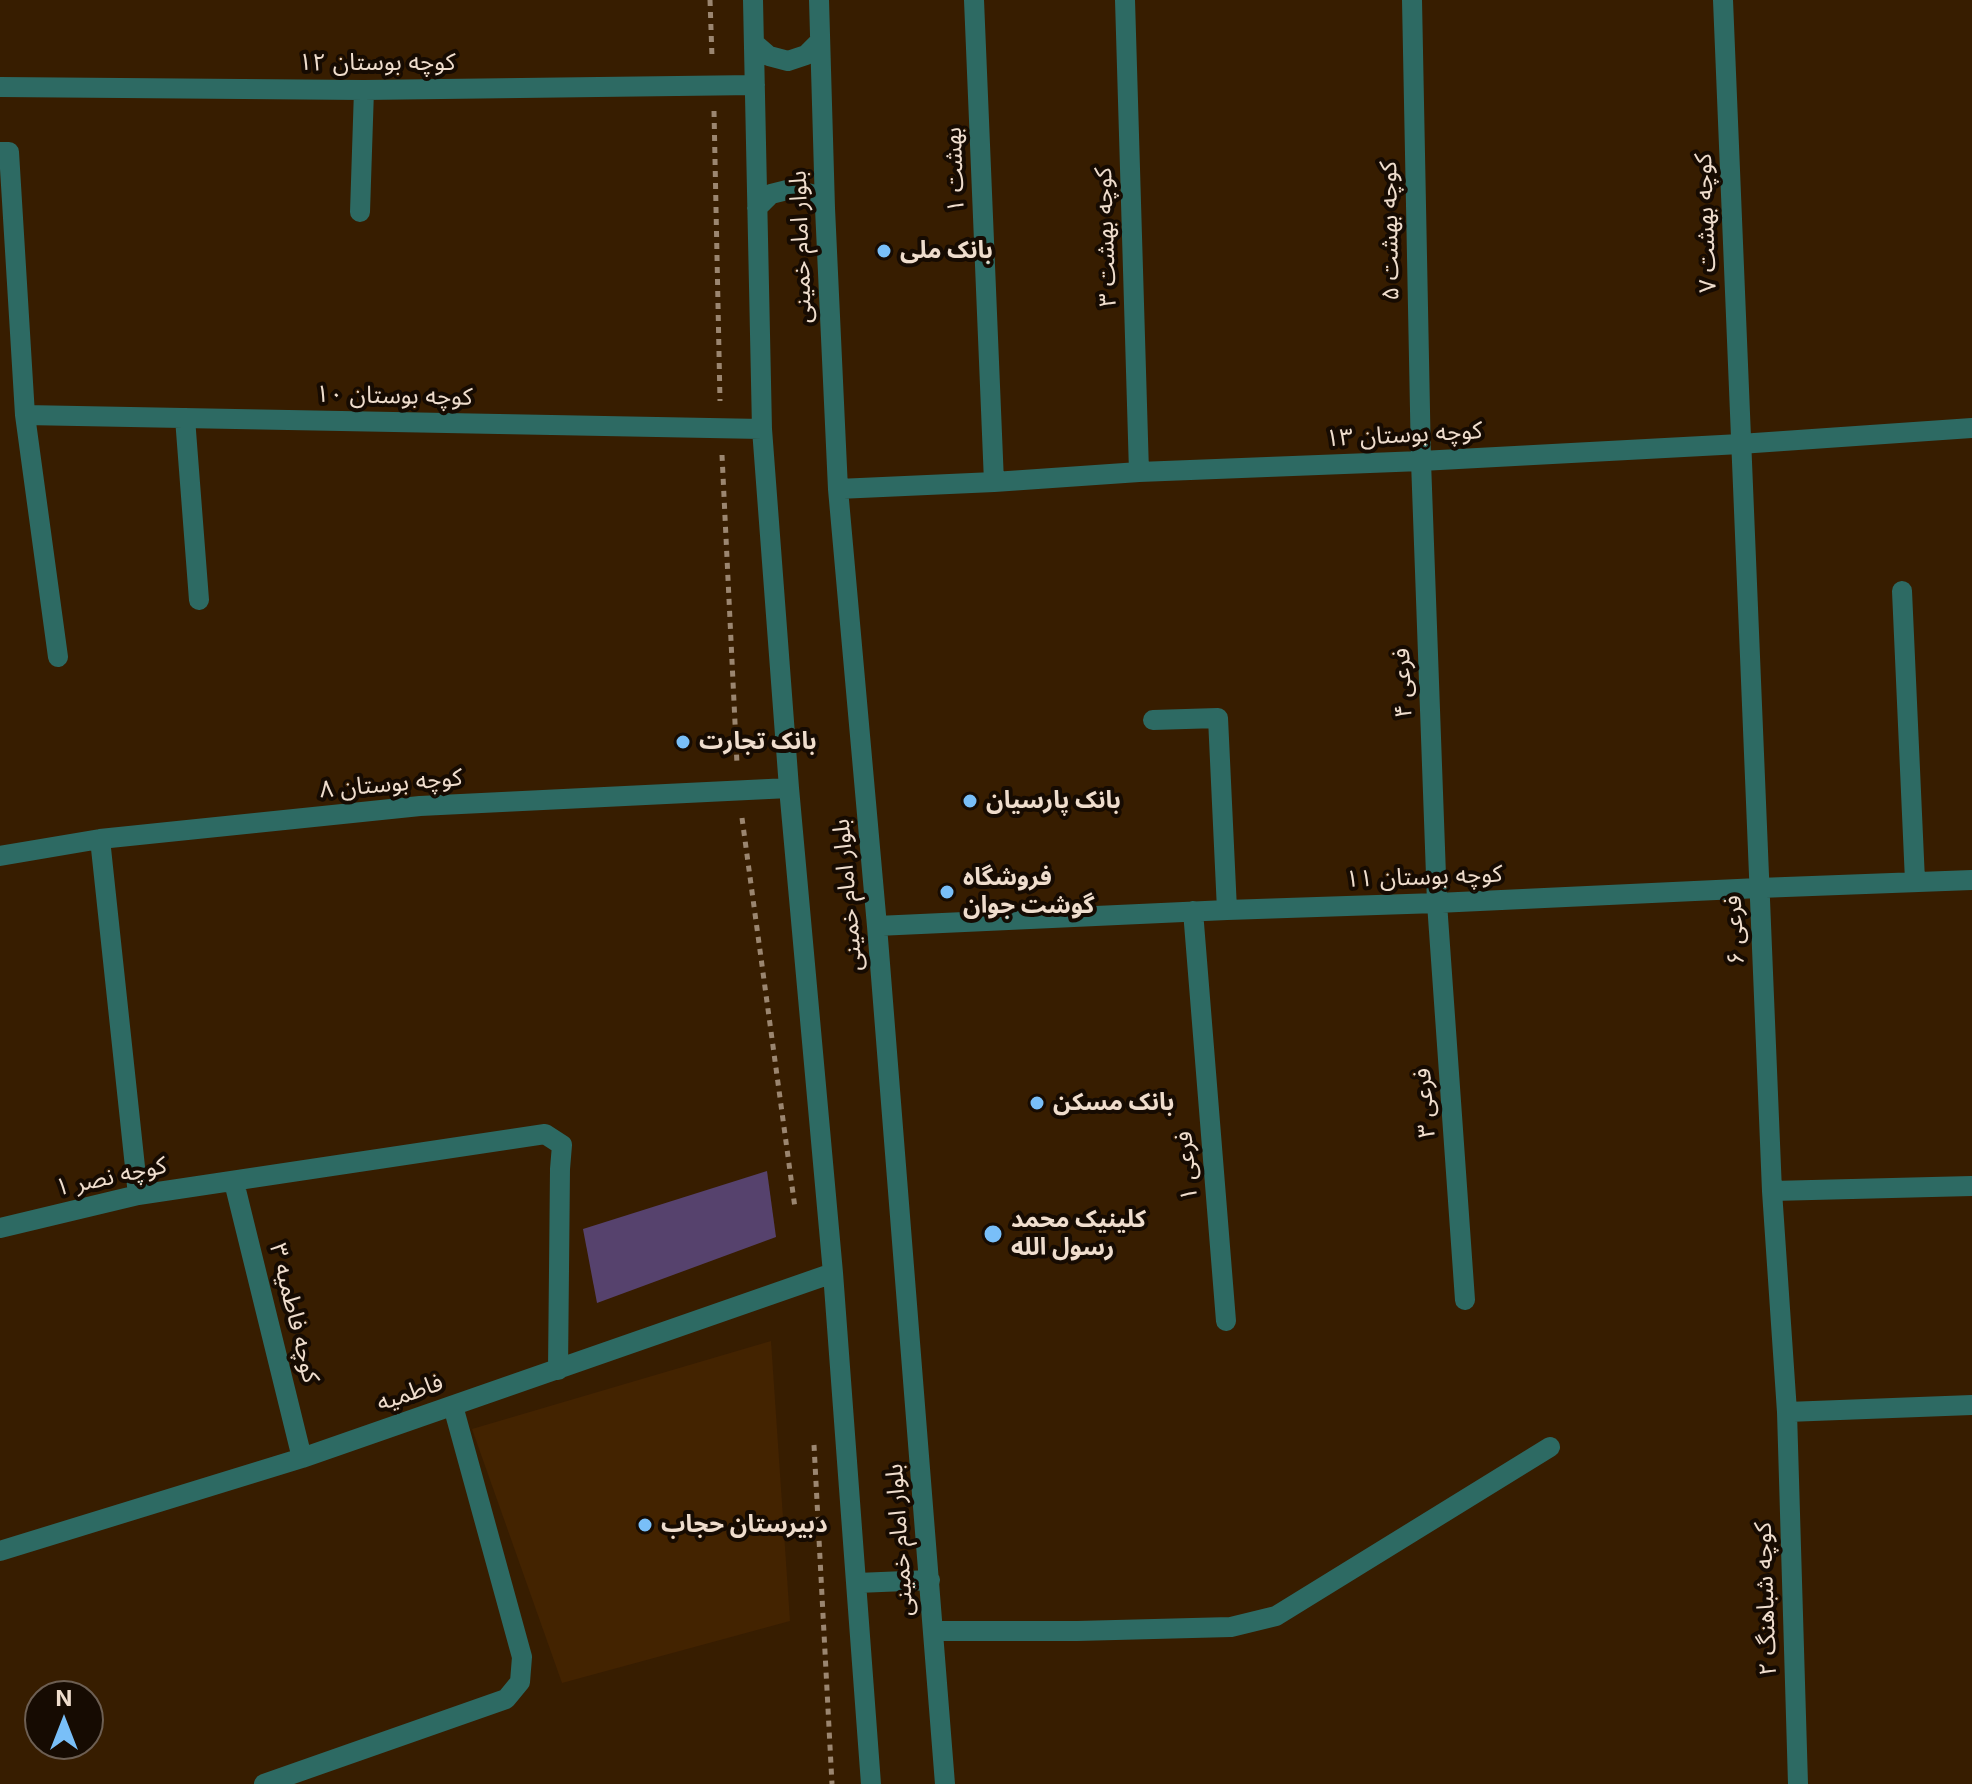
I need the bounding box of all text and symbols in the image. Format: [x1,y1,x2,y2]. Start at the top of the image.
street label: کوچه بوستان ۱۲ [299,49,455,77]
street label: بهشت ۱ [939,127,971,213]
street label: کوچه بهشت ۷ [1689,153,1723,293]
street label: کوچه بهشت ۵ [1374,161,1406,301]
street label: کوچه بهشت ۳ [1089,167,1123,307]
street label: بلوار امام خمینی [784,170,818,324]
place label: بانک ملی [900,237,993,265]
marker: بانک ملی [875,242,893,260]
street label: کوچه بوستان ۱۰ [315,380,473,412]
street label: کوچه بوستان ۱۳ [1325,417,1483,453]
street label: فرعی ۴ [1387,648,1419,718]
place label: بانک تجارت [699,728,817,756]
marker: بانک تجارت [674,733,692,751]
street label: کوچه بوستان ۸ [318,763,464,805]
place label: بانک پارسیان [986,787,1121,815]
marker: بانک پارسیان [961,792,979,810]
street label: بلوار امام خمینی [827,818,869,972]
street label: کوچه بوستان ۱۱ [1345,860,1503,894]
place label: فروشگاه گوشت جوان [963,864,1094,920]
marker: فروشگاه گوشت جوان [938,883,956,901]
street label: فرعی ۶ [1719,894,1751,966]
street label: فرعی ۳ [1408,1067,1442,1139]
place label: بانک مسکن [1053,1089,1174,1117]
marker: بانک مسکن [1028,1094,1046,1112]
street label: فرعی ۱ [1170,1130,1204,1202]
street label: کوچه نصر ۱ [53,1151,169,1203]
place label: کلینیک محمد رسول الله [1011,1206,1146,1262]
marker: کلینیک محمد رسول الله [982,1223,1004,1245]
street label: کوچه فاطمیه ۳ [263,1240,325,1386]
street label: فاطمیه [373,1368,447,1418]
street label: بلوار امام خمینی [880,1463,920,1617]
place label: دبیرستان حجاب [661,1511,828,1539]
marker: دبیرستان حجاب [636,1516,654,1534]
street label: کوچه شباهنگ ۲ [1749,1522,1783,1676]
north arrow [24,1680,104,1760]
text: N [56,1685,72,1711]

